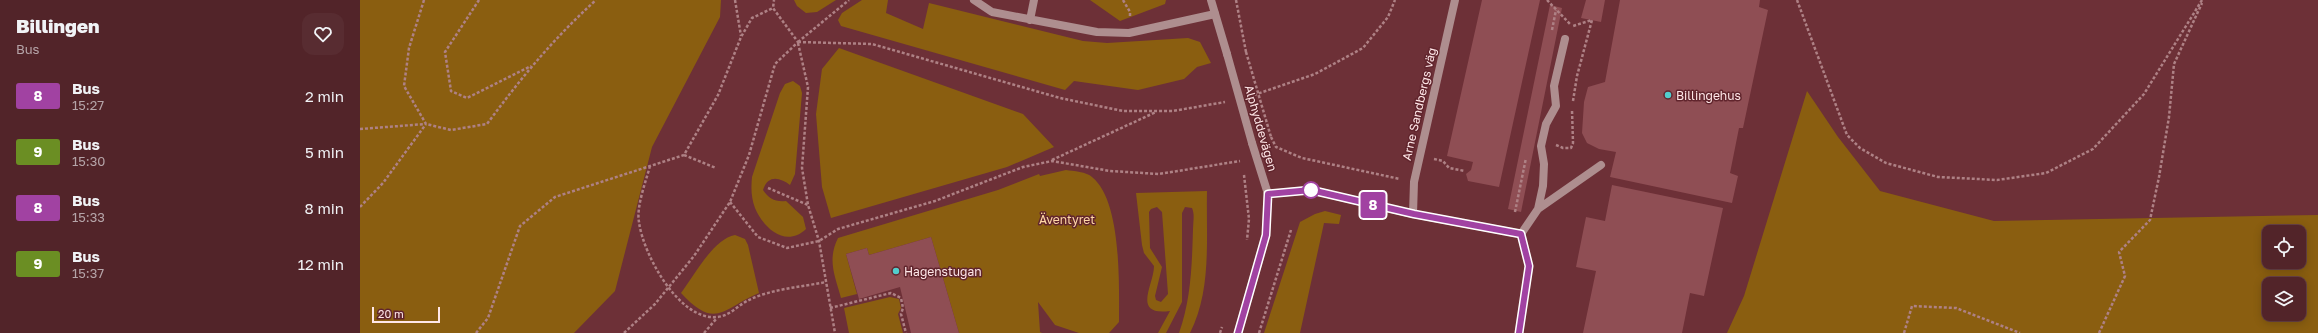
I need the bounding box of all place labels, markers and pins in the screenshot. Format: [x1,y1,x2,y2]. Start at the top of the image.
place label: Billingehus [1676,88,1741,103]
marker: Billingehus [1663,90,1673,100]
unlabelled marker [1302,181,1320,199]
place label: Hagenstugan [904,264,982,279]
marker: Hagenstugan [891,266,901,276]

